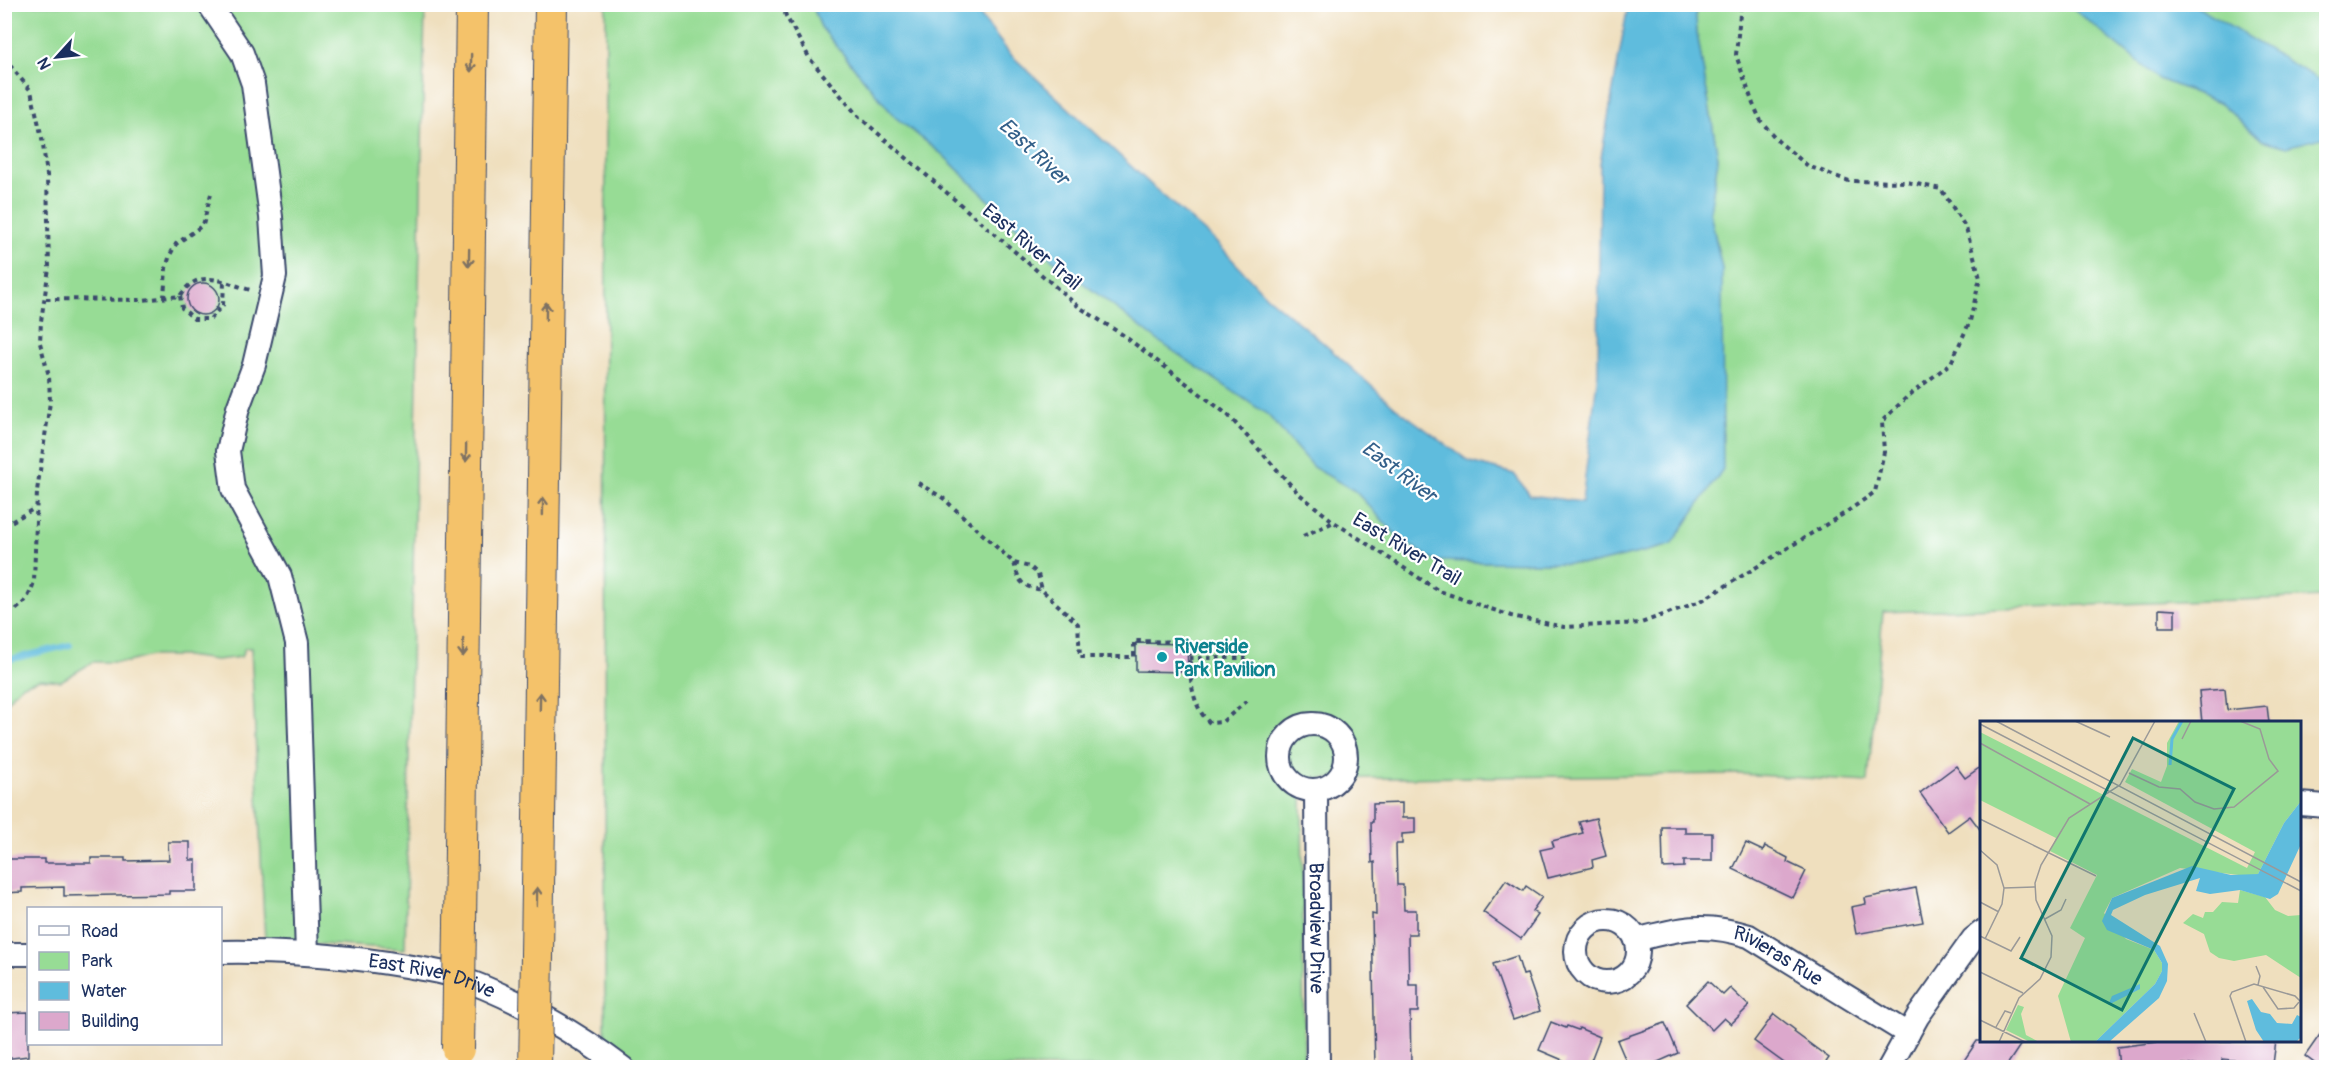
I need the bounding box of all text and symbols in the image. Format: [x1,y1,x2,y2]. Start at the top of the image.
north arrow [27,27,87,87]
one-way arrow [465,52,477,72]
text: N [33,54,56,73]
water label: East River [993,112,1077,193]
street label: East River Trail [977,198,1087,296]
one-way arrow [463,247,474,267]
one-way arrow [540,302,552,322]
water label: East River [1356,435,1444,510]
one-way arrow [460,442,472,462]
one-way arrow [537,497,549,517]
street label: East River Trail [1348,507,1466,591]
place label: Riverside Park Pavilion [1174,634,1276,682]
one-way arrow [458,637,469,657]
marker: Riverside Park Pavilion [1155,650,1169,664]
one-way arrow [534,692,546,712]
inset map [1980,721,2301,1042]
street label: Broadview Drive [1304,862,1330,994]
one-way arrow [532,887,543,907]
legend [27,907,222,1045]
text: Road [81,920,118,943]
street label: Rivieras Rue [1731,920,1828,991]
street label: East River Drive [367,948,499,1003]
text: Park [81,950,113,973]
text: Water [81,980,127,1003]
text: Building [81,1010,139,1033]

